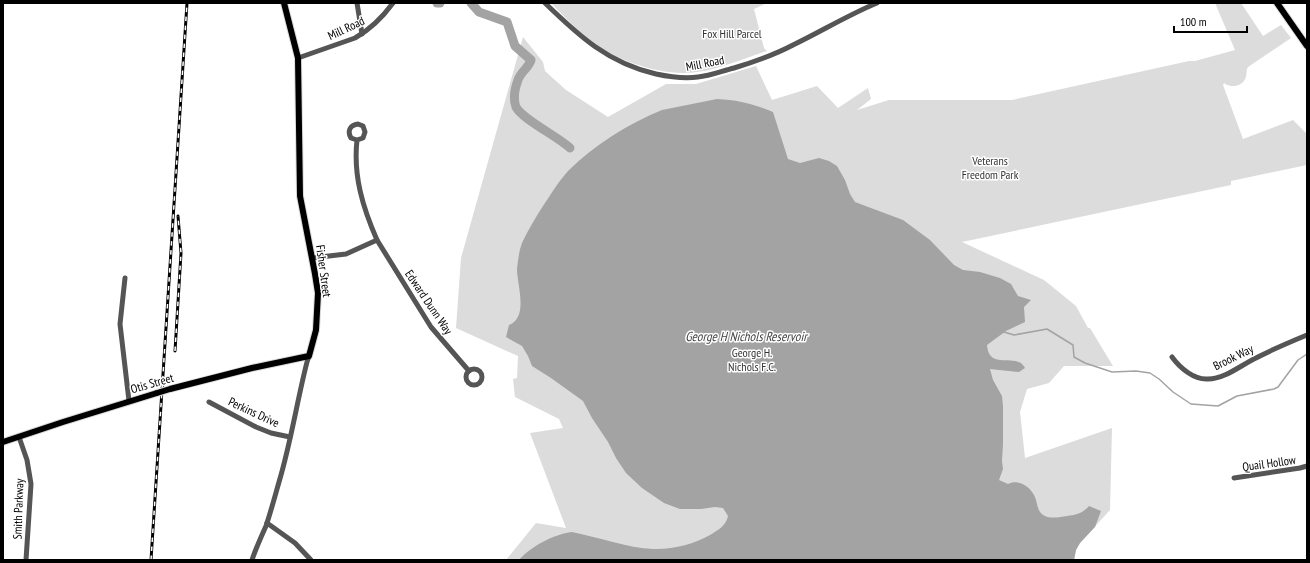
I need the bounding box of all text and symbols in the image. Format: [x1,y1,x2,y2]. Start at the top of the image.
scale bar [1174,8,1247,34]
street label: Mill Road [325,13,367,43]
text: 100 m [1180,14,1207,29]
park label: Fox Hill Parcel [702,26,762,41]
street label: Mill Road [684,52,726,74]
park label: Veterans Freedom Park [962,153,1019,182]
street label: Fisher Street [313,244,335,299]
street label: Edward Dunn Way [402,267,456,338]
water label: George H Nichols Reservoir [685,328,809,345]
street label: Brook Way [1210,341,1256,373]
park label: George H. Nichols F.C. [728,345,776,374]
street label: Otis Street [129,370,176,396]
street label: Perkins Drive [226,394,282,430]
street label: Quail Hollow [1241,452,1298,474]
street label: Smith Parkway [9,478,27,540]

